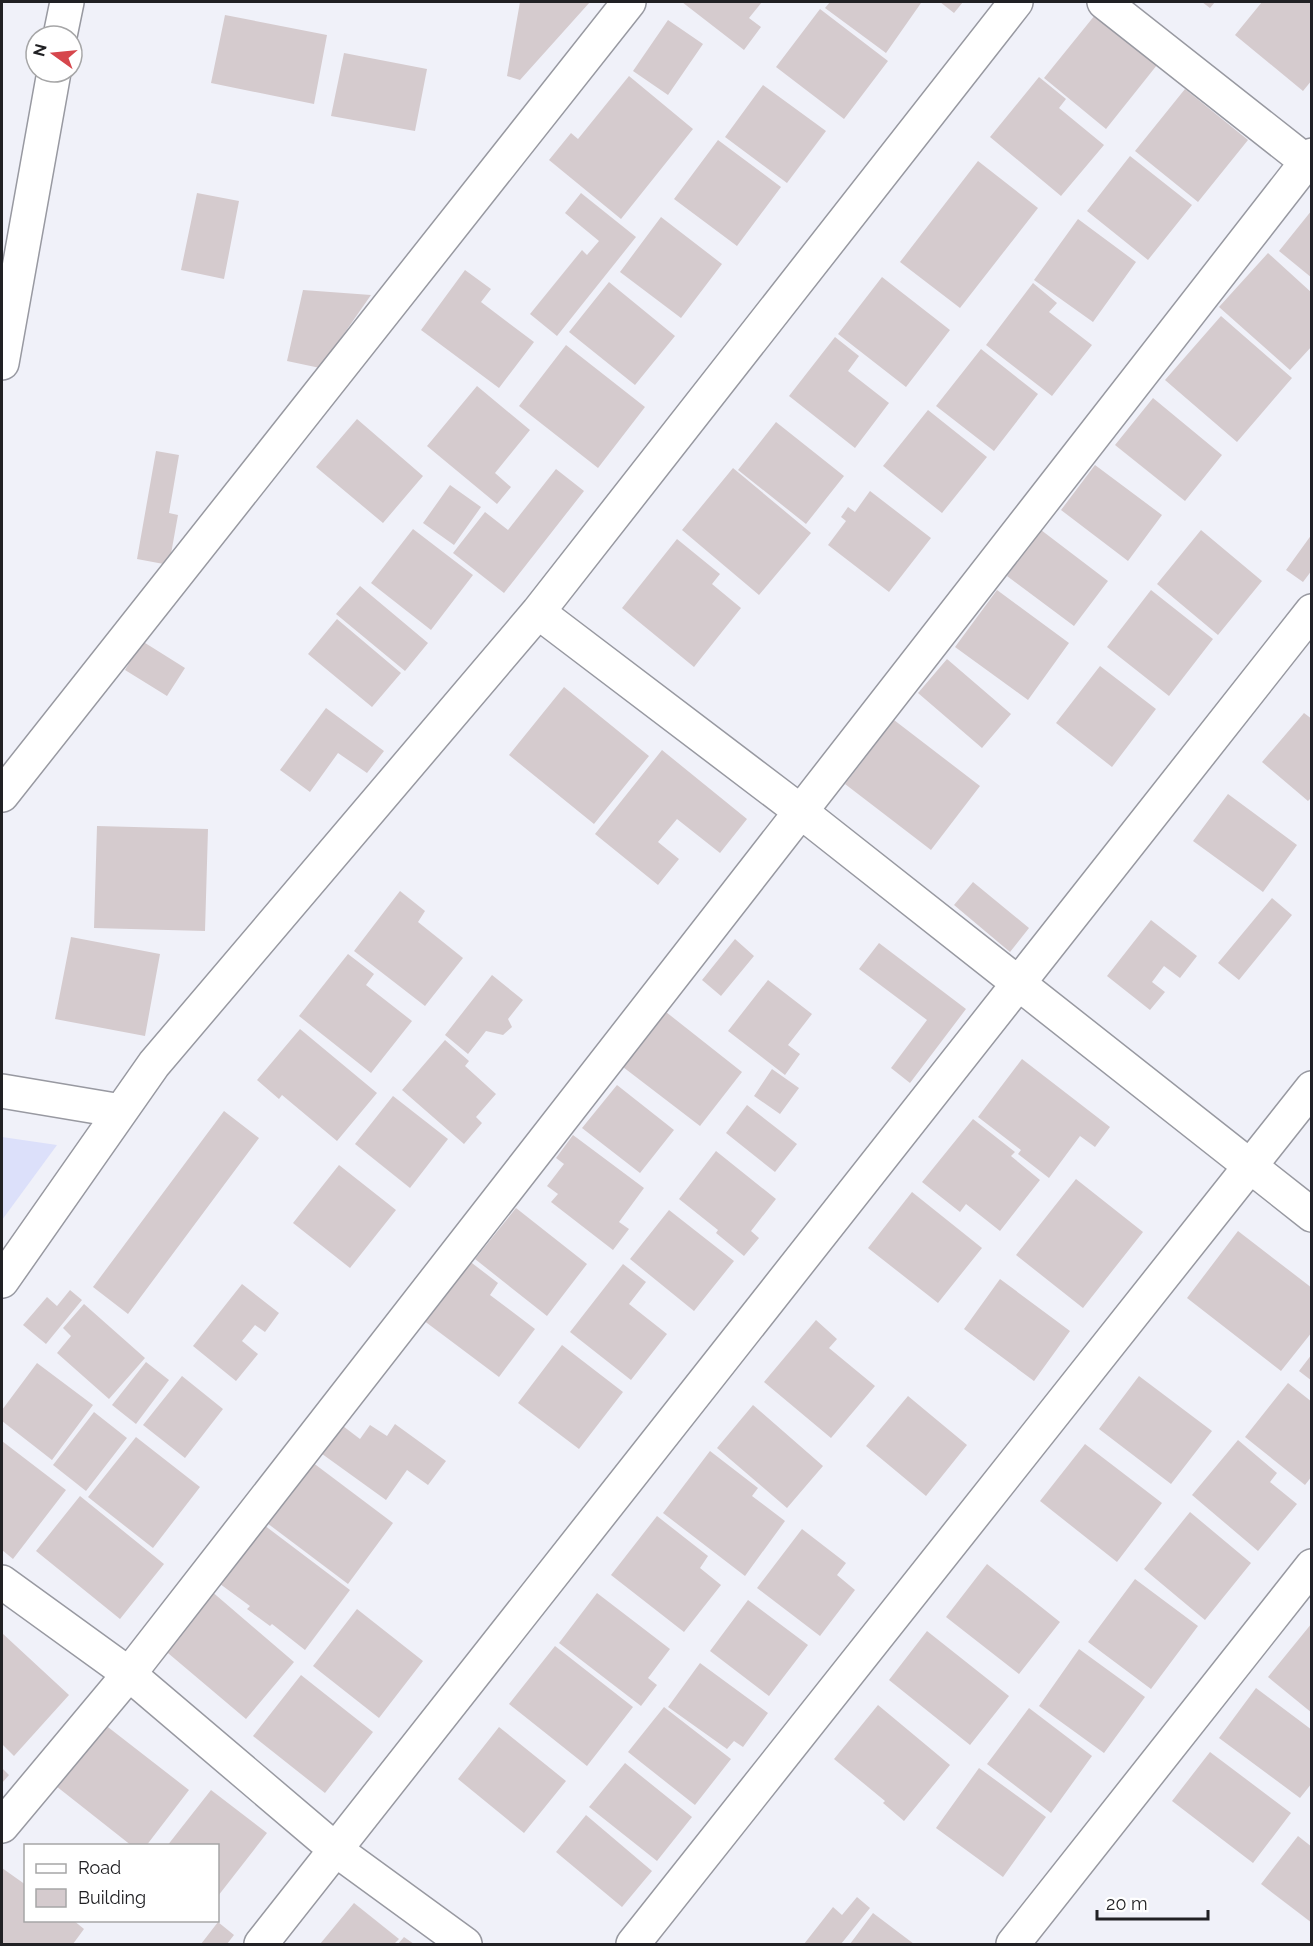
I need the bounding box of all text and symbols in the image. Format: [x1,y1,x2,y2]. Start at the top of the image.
north arrow [24,24,84,84]
text: N [29,42,51,59]
legend [24,1844,219,1922]
text: Road [78,1857,121,1878]
scale bar [1097,1883,1208,1921]
text: Building [78,1887,146,1908]
text: 20 m [1106,1893,1148,1914]

